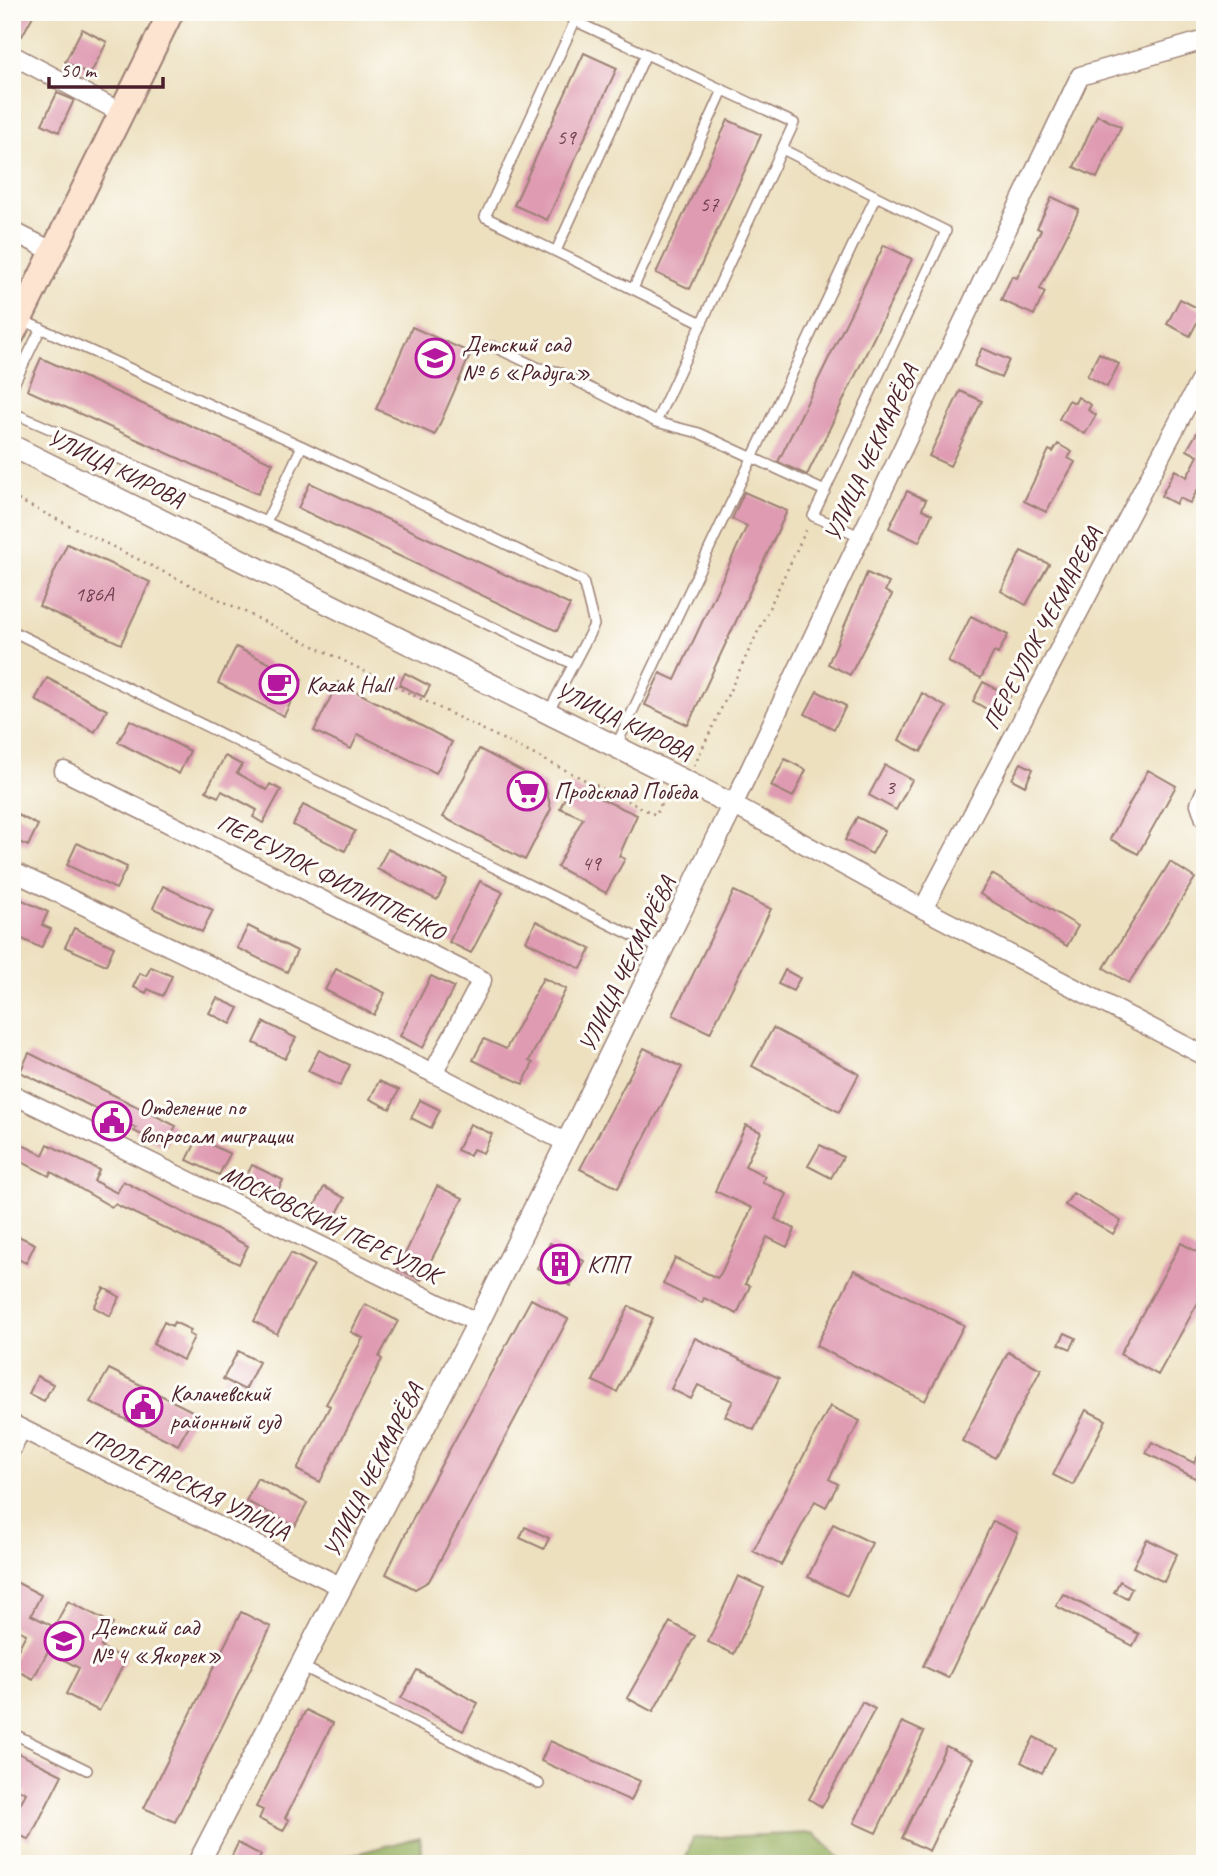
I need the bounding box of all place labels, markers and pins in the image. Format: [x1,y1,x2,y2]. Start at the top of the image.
place label: Детский сад № 6 «Радуга» [462,329,591,387]
school or university icon: Детский сад № 6 «Радуга» [414,337,456,379]
cafe icon: Kazak Hall [258,663,300,705]
place label: Kazak Hall [306,669,395,699]
supermarket icon: Продсклад Победа [506,770,548,812]
place label: Продсклад Победа [554,776,699,806]
place label: Отделение по вопросам миграции [139,1092,295,1150]
public building icon: Отделение по вопросам миграции [91,1100,133,1142]
building icon: КПП [539,1243,581,1285]
place label: КПП [587,1249,632,1279]
place label: Калачевский районный суд [170,1378,282,1436]
public building icon: Калачевский районный суд [122,1386,164,1428]
place label: Детский сад № 4 «Якорек» [91,1612,222,1670]
school or university icon: Детский сад № 4 «Якорек» [43,1620,85,1662]

